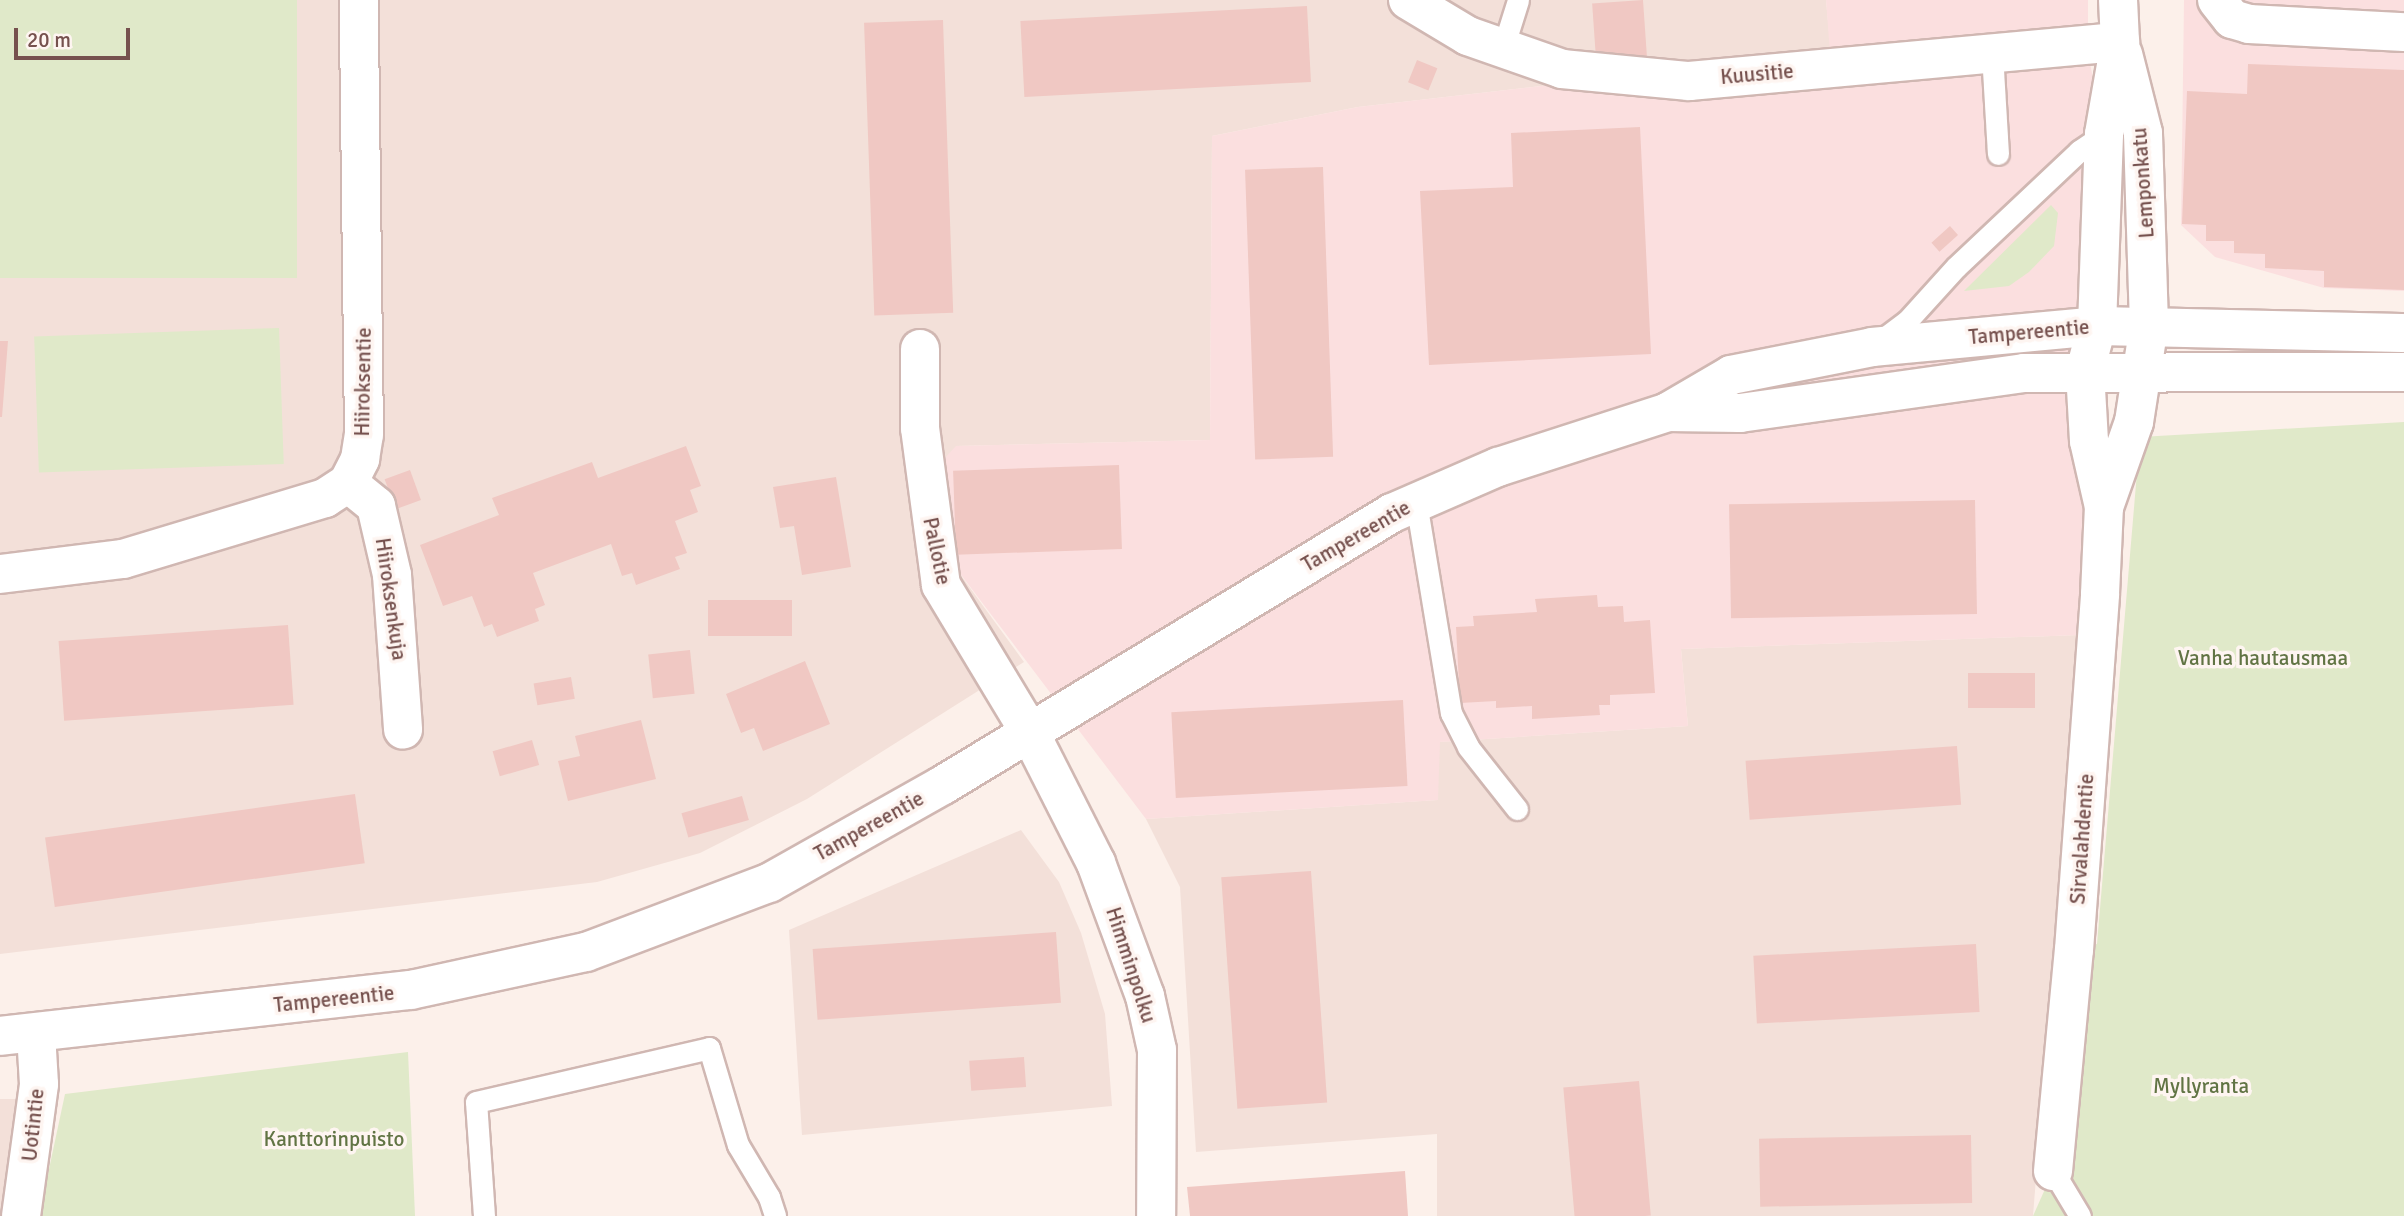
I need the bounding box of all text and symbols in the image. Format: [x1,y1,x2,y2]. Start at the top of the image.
scale bar [18,14,133,58]
text: 20 m [27,27,71,53]
street label: Kuusitie [1719,58,1795,90]
street label: Lemponkatu [2127,127,2159,239]
street label: Tampereentie [1967,314,2091,350]
street label: Hiiroksentie [349,327,377,437]
street label: Tampereentie [1297,495,1415,577]
street label: Pallotie [918,515,956,587]
street label: Hiiroksenkuja [370,536,412,662]
park label: Vanha hautausmaa [2178,645,2348,671]
street label: Sirvalahdentie [2065,773,2099,905]
street label: Tampereentie [810,786,928,866]
street label: Himminpolku [1100,904,1162,1026]
street label: Tampereentie [272,980,396,1018]
park label: Myllyranta [2153,1073,2249,1099]
street label: Uotintie [17,1087,49,1163]
park label: Kanttorinpuisto [264,1126,404,1152]

